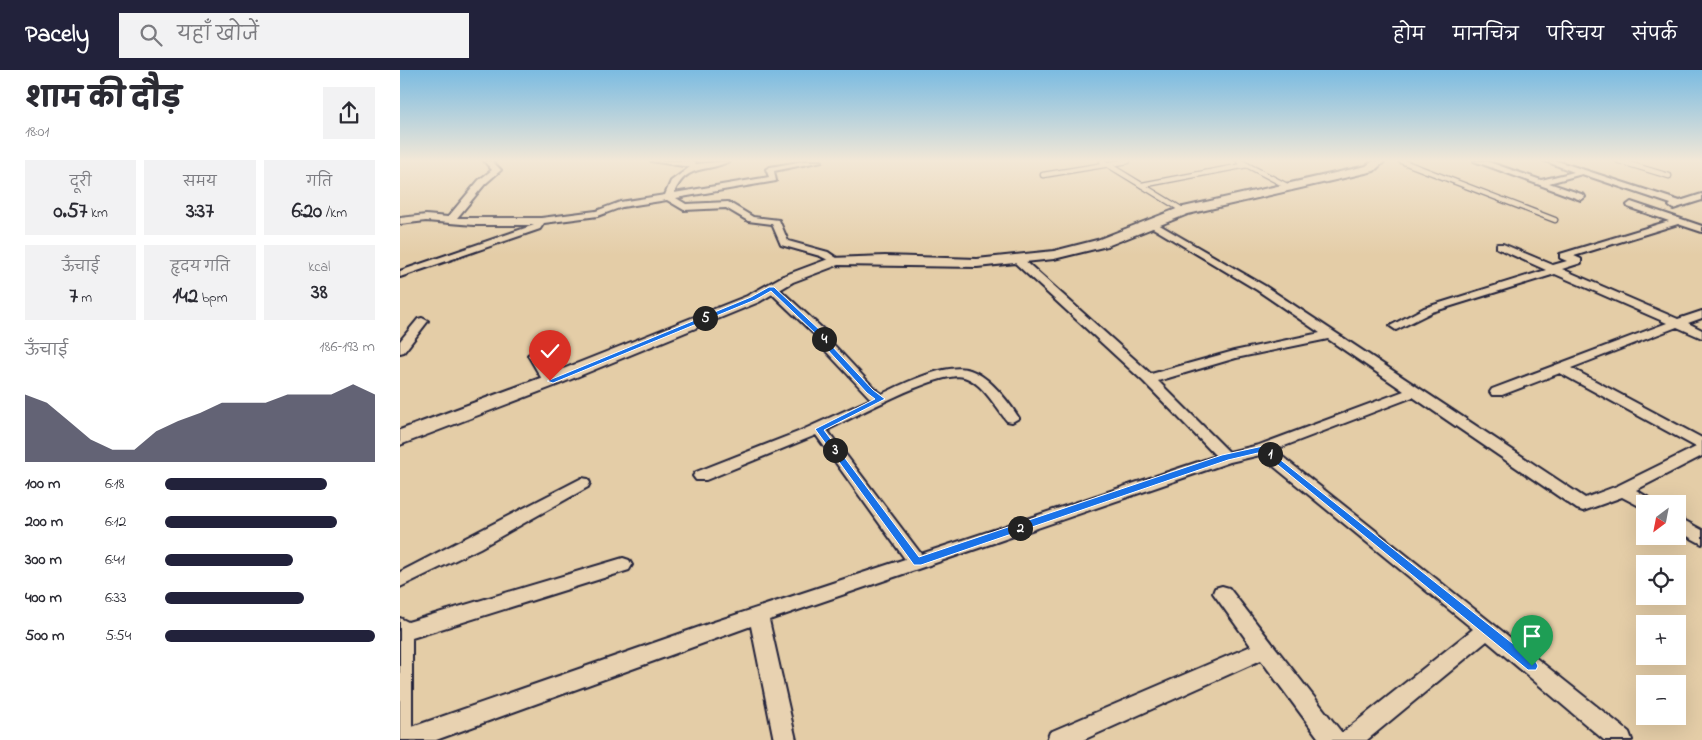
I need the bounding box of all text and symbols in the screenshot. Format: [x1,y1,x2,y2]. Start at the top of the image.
search box [119,13,469,58]
text: Pacely [25,18,89,53]
icon: search [137,21,165,49]
text: यहाँ खोजें [177,22,259,49]
text: होम [1393,23,1425,49]
text: मानचित्र [1453,23,1519,49]
text: परिचय [1547,23,1604,49]
text: संपर्क [1632,23,1677,49]
text: शाम की दौड़ [25,80,181,121]
button: share [323,87,375,139]
text: 18:01 [25,120,49,144]
text: दूरी [70,172,92,193]
text: समय [183,172,217,193]
text: गति [307,172,332,193]
text: 0.57 [53,197,87,227]
text: 3:37 [186,197,214,227]
text: 6:20 [292,197,322,227]
text: km [87,203,108,224]
text: /km [322,203,347,224]
text: ऊँचाई [62,257,99,278]
text: हृदय गति [170,257,230,278]
text: kcal [308,257,330,278]
text: 38 [311,278,328,308]
text: 7 [69,282,78,312]
text: 142 [172,282,198,312]
text: m [78,288,92,309]
text: bpm [198,288,228,309]
pin: 5 [692,306,718,330]
text: 5 [701,308,710,329]
pin: 4 [812,326,836,352]
text: 4 [822,329,827,350]
pin [529,330,571,381]
text: 186–193 m [319,335,375,359]
icon: check [536,337,564,365]
text: ऊँचाई [25,339,68,363]
pin: 3 [822,438,848,462]
text: 3 [833,440,838,461]
pin: 1 [1258,442,1282,466]
text: 1 [1268,444,1273,465]
text: 100 m [25,472,60,496]
text: 6:18 [105,472,125,496]
north arrow [1636,495,1686,545]
map controls [1636,495,1686,725]
text: 200 m [25,510,63,534]
text: 6:12 [105,510,126,534]
pin: 2 [1008,516,1032,540]
text: 2 [1017,518,1024,539]
text: 300 m [25,548,62,572]
text: 6:41 [105,548,125,572]
button: locate [1636,555,1686,605]
text: 400 m [25,586,62,610]
text: 6:33 [105,586,127,610]
pin [1511,615,1553,666]
button: + [1636,615,1686,665]
icon: arrive [1518,622,1546,650]
text: 500 m [25,624,64,648]
text: 5:54 [105,624,131,648]
button: − [1636,675,1686,725]

